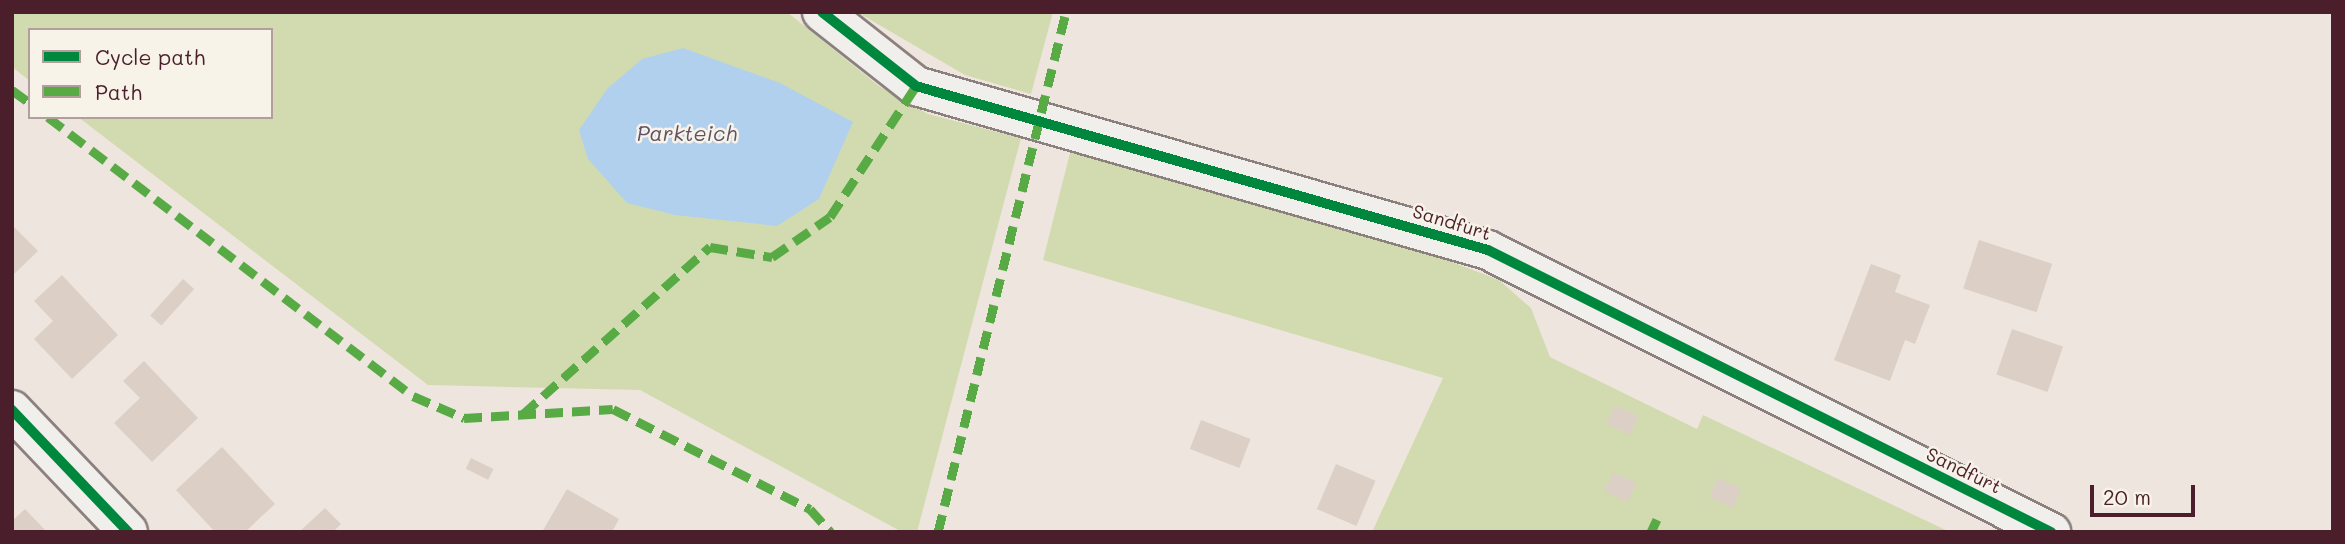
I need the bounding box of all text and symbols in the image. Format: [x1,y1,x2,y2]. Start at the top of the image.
legend [28,28,273,119]
text: Cycle path [95,43,205,70]
text: Path [95,78,142,105]
water label: Parkteich [637,120,737,146]
street label: Sandfurt [1410,199,1494,245]
street label: Sandfurt [1923,442,2005,498]
scale bar [2093,470,2198,514]
text: 20 m [2103,483,2151,510]

